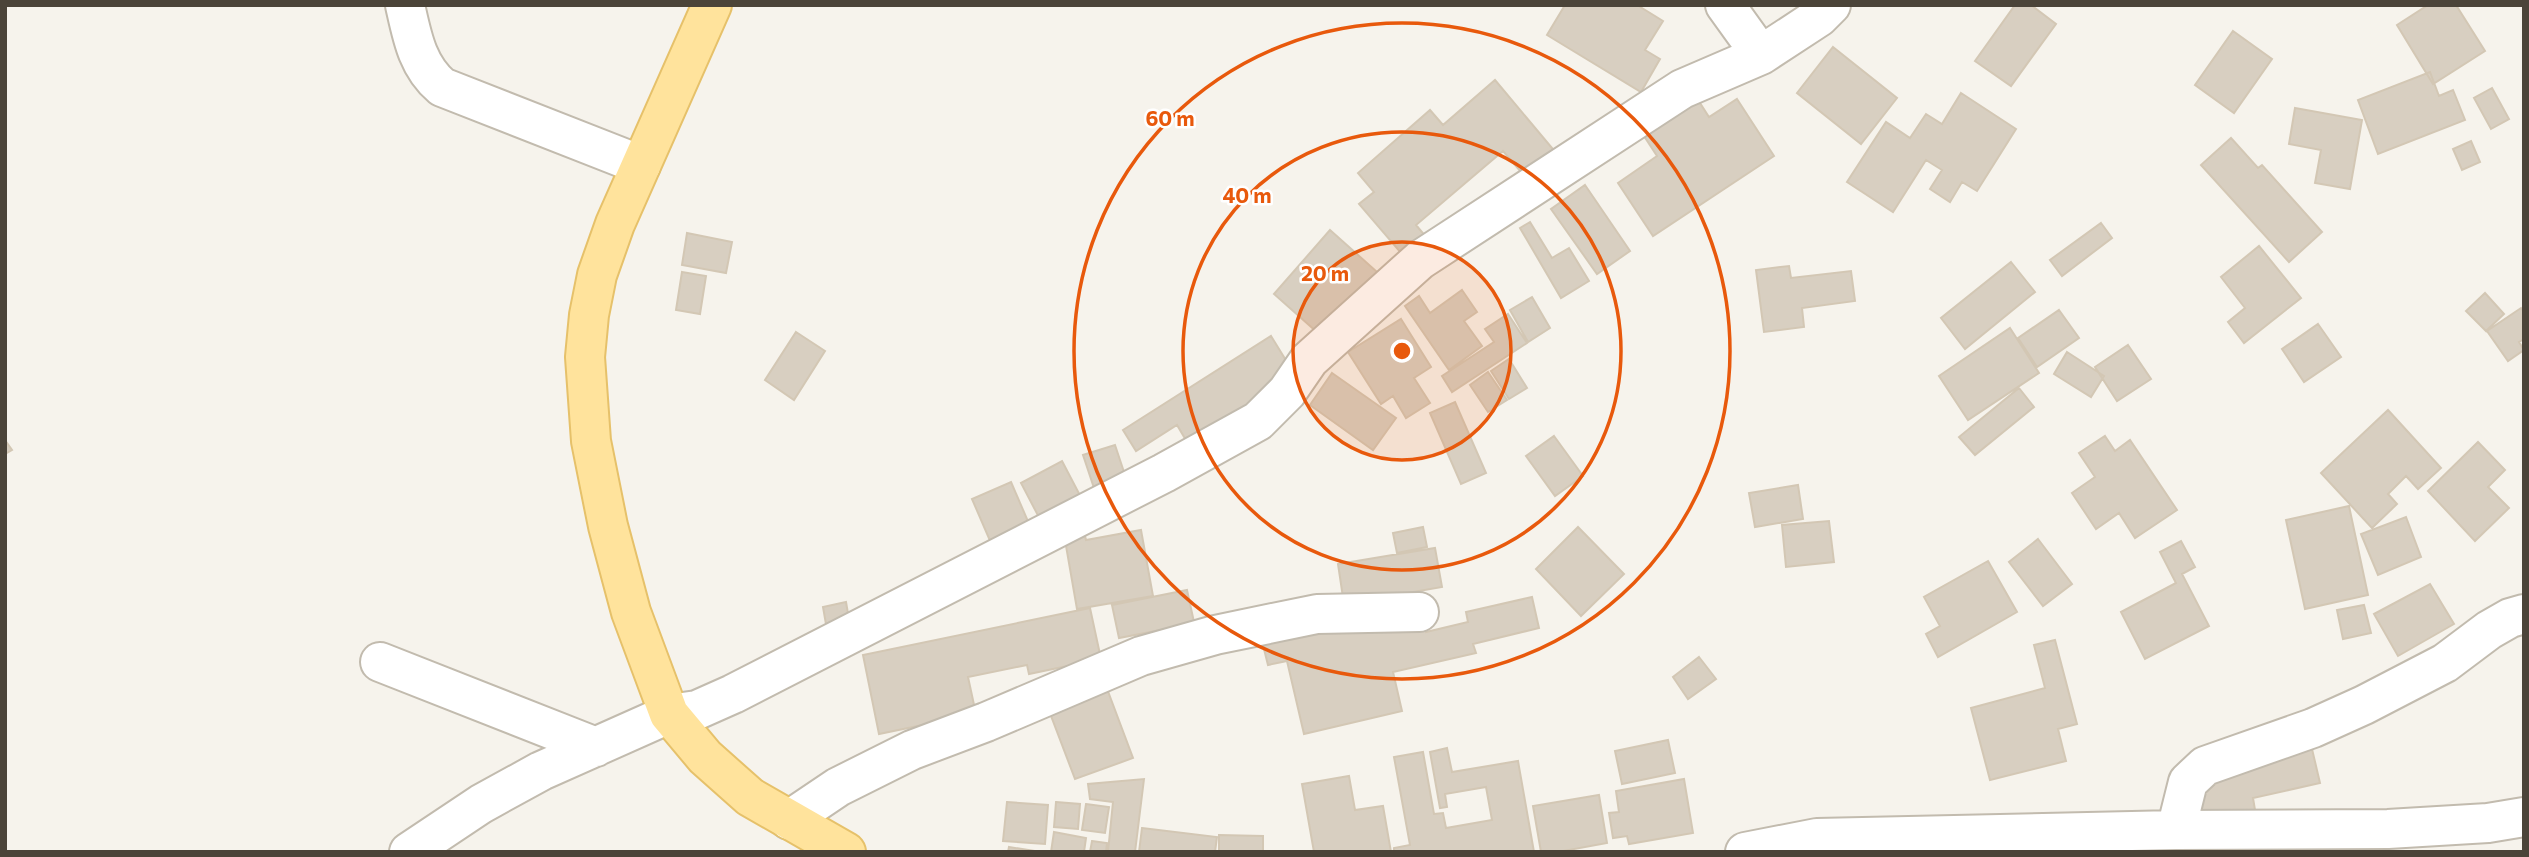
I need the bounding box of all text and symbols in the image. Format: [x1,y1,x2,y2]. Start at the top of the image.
text: 60 m [1145,105,1195,130]
text: 40 m [1222,182,1272,207]
text: 20 m [1301,260,1349,285]
centre of rings [1390,339,1414,363]

